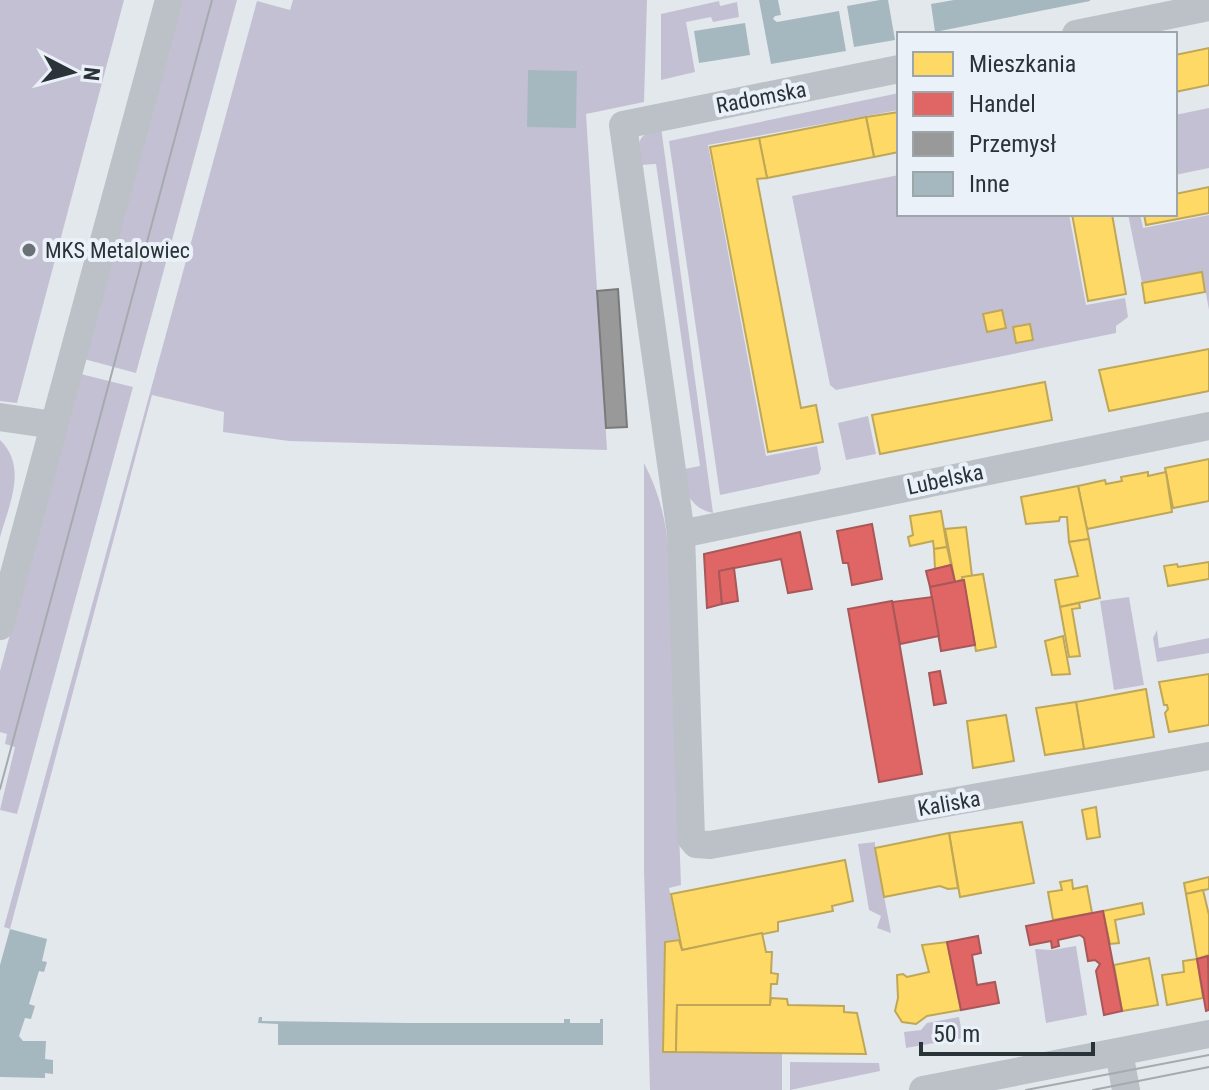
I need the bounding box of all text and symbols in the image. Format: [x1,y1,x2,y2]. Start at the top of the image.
north arrow [32,32,112,112]
legend [897,32,1177,216]
text: Mieszkania [969,50,1076,78]
text: N [78,66,105,82]
street label: Radomska [714,77,808,118]
text: Handel [969,90,1036,118]
text: Przemysł [969,130,1056,158]
text: Inne [969,170,1010,198]
place label: MKS Metalowiec [45,238,190,263]
marker: MKS Metalowiec [20,241,38,259]
street label: Lubelska [905,459,986,500]
street label: Kaliska [916,786,982,821]
scale bar [921,1006,1093,1056]
text: 50 m [933,1020,980,1048]

